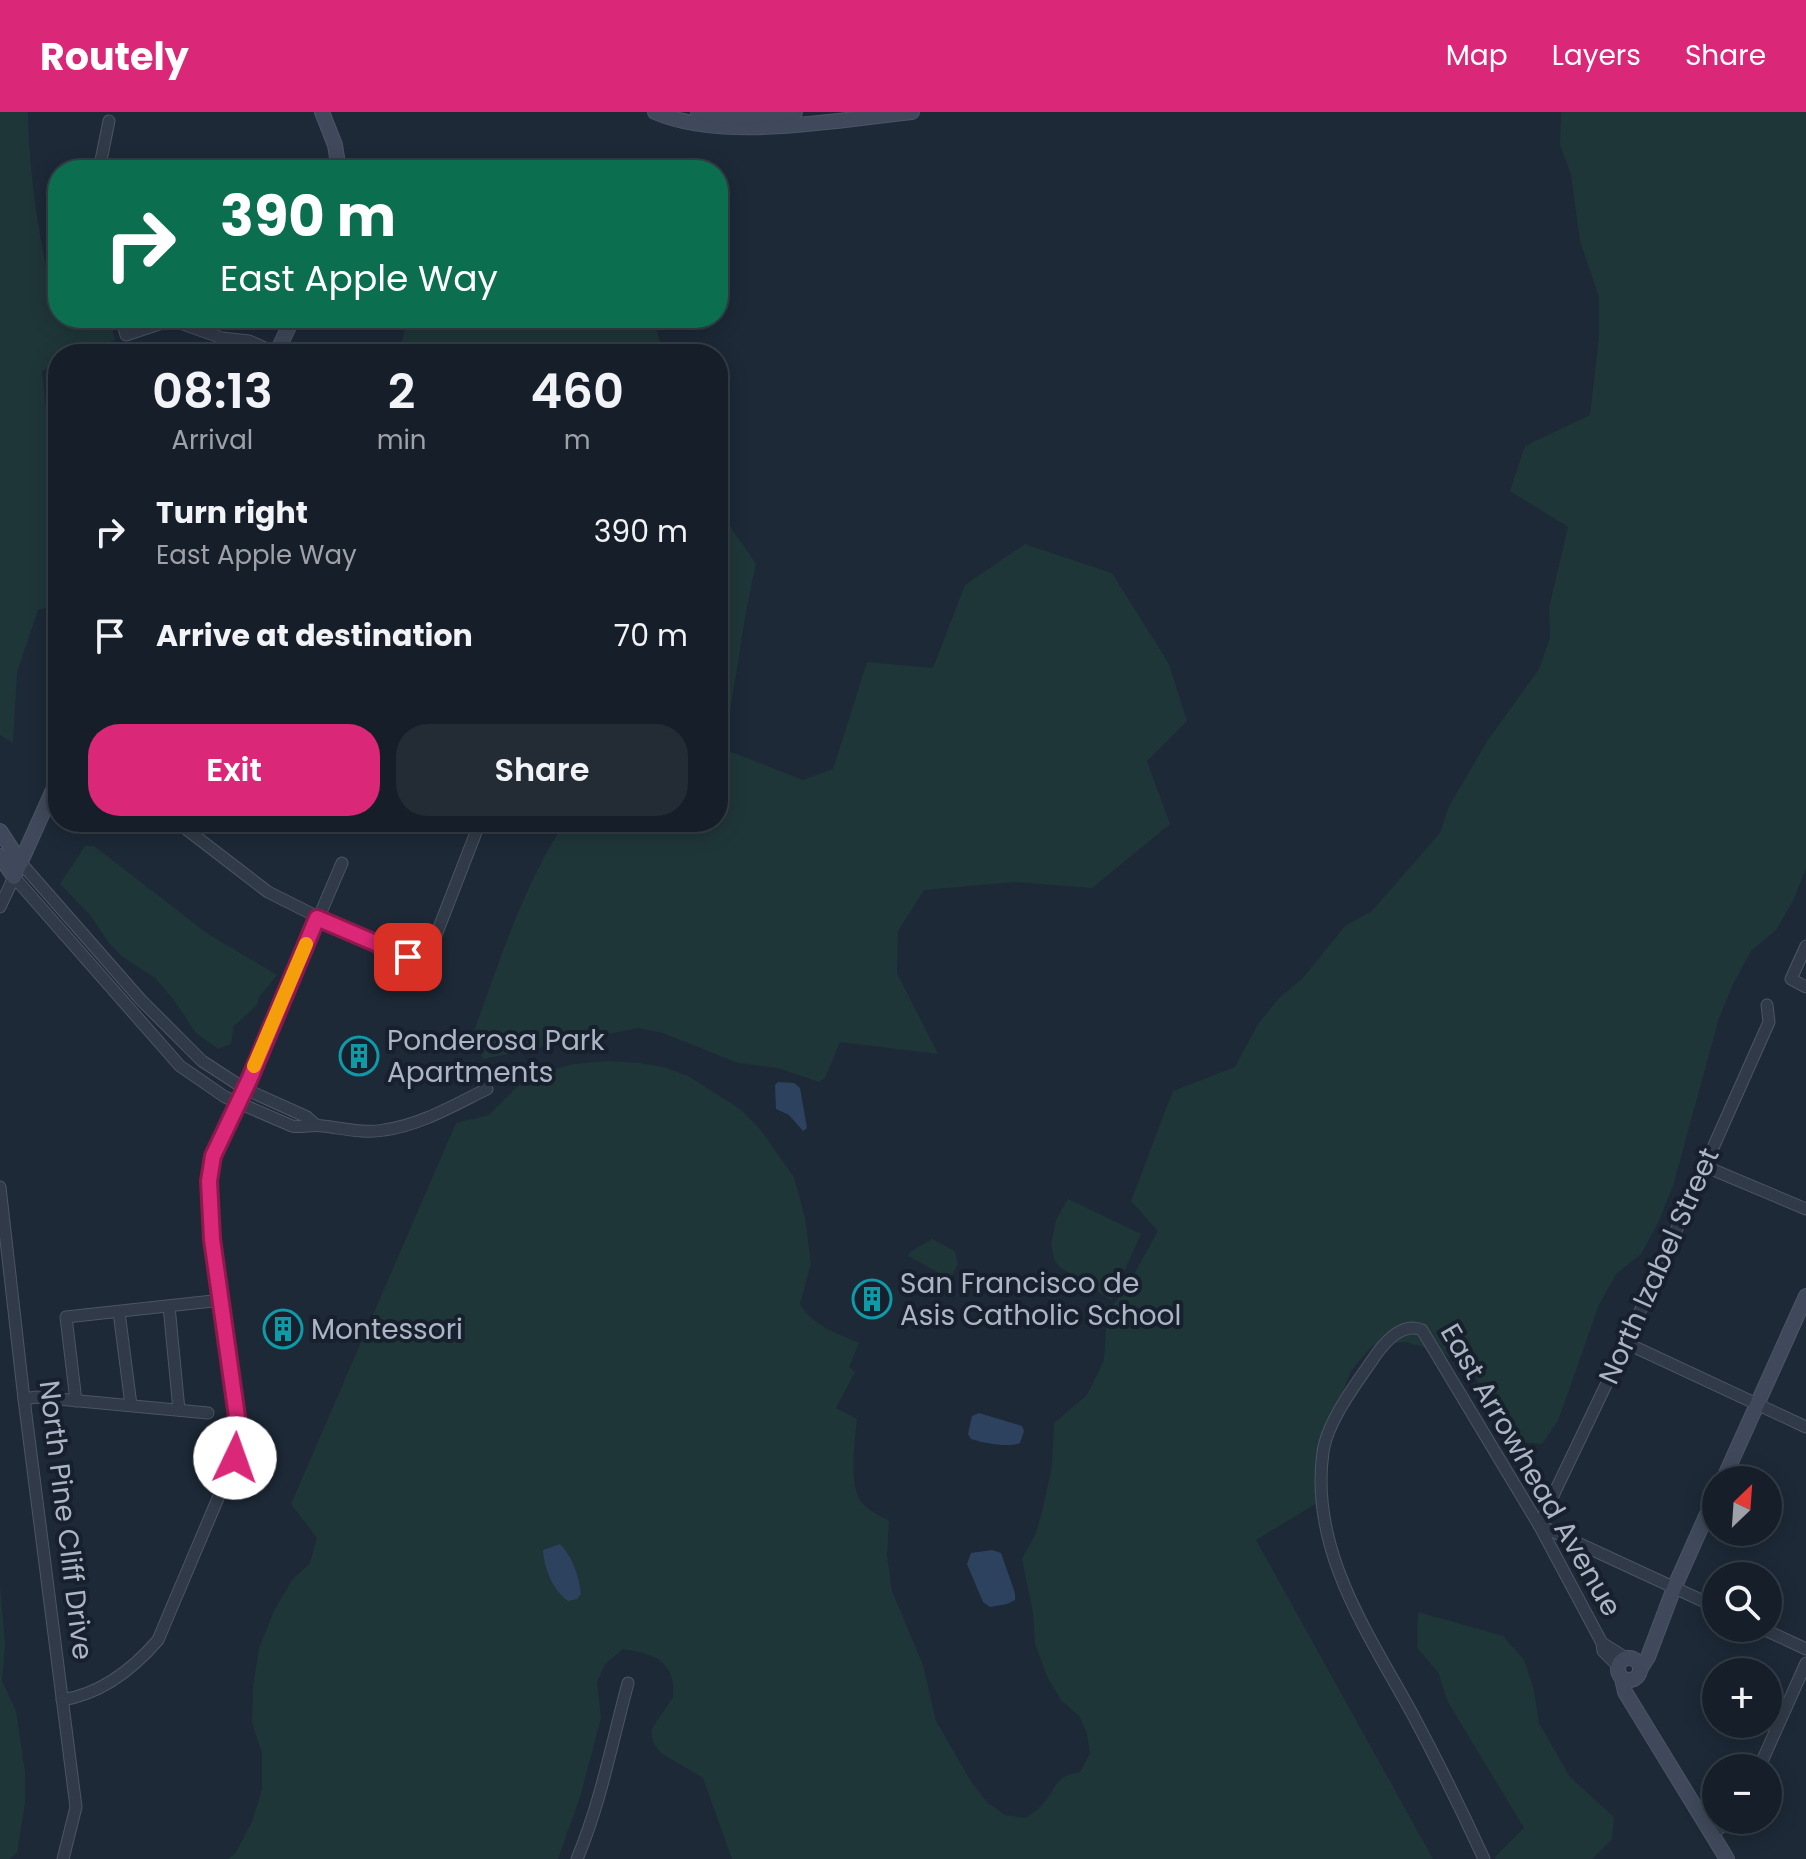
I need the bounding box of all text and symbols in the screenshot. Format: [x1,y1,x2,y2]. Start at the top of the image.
text: Routely [40,30,189,83]
text: Map [1446,36,1508,75]
text: Layers [1552,36,1641,75]
text: Share [1685,36,1766,75]
text: 390 m [220,177,396,256]
icon: right [88,192,192,296]
text: East Apple Way [220,253,498,304]
text: 08:13 [152,358,273,425]
text: 2 [388,358,415,425]
text: 460 [531,358,624,425]
text: Arrival [171,422,253,458]
text: min [377,422,426,458]
text: m [564,422,591,458]
text: Turn right [156,491,308,534]
icon: right [88,510,132,554]
text: 390 m [594,510,688,553]
text: East Apple Way [156,537,357,573]
icon: arrive [88,614,132,658]
text: Arrive at destination [156,614,473,657]
text: 70 m [614,614,688,657]
button: Exit [88,724,380,816]
button: Share [396,724,688,816]
pin [374,923,442,991]
icon: arrive [386,935,430,979]
place label: Ponderosa Park Apartments [387,1021,605,1092]
building icon: Ponderosa Park Apartments [338,1035,380,1077]
street label: North Izabel Street [1589,1142,1729,1390]
place label: San Francisco de Asis Catholic School [900,1264,1181,1335]
building icon: San Francisco de Asis Catholic School [851,1278,893,1320]
building icon: Montessori [262,1308,304,1350]
place label: Montessori [311,1310,463,1349]
street label: East Arrowhead Avenue [1431,1316,1631,1624]
street label: North Pine Cliff Drive [30,1378,102,1662]
position arrow [193,1416,277,1500]
north arrow [1702,1466,1782,1546]
map controls [1702,1466,1782,1834]
button: search [1702,1562,1782,1642]
button: + [1702,1658,1782,1738]
button: − [1702,1754,1782,1834]

